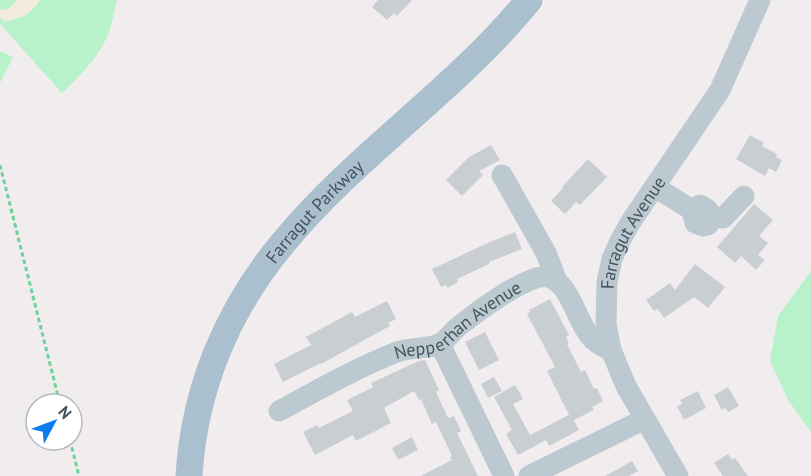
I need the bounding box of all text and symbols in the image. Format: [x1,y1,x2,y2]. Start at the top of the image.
street label: Farragut Parkway [260,154,368,267]
street label: Farragut Avenue [595,171,670,289]
street label: Nepperhan Avenue [391,275,525,364]
north arrow [24,392,84,452]
text: N [54,402,76,423]

